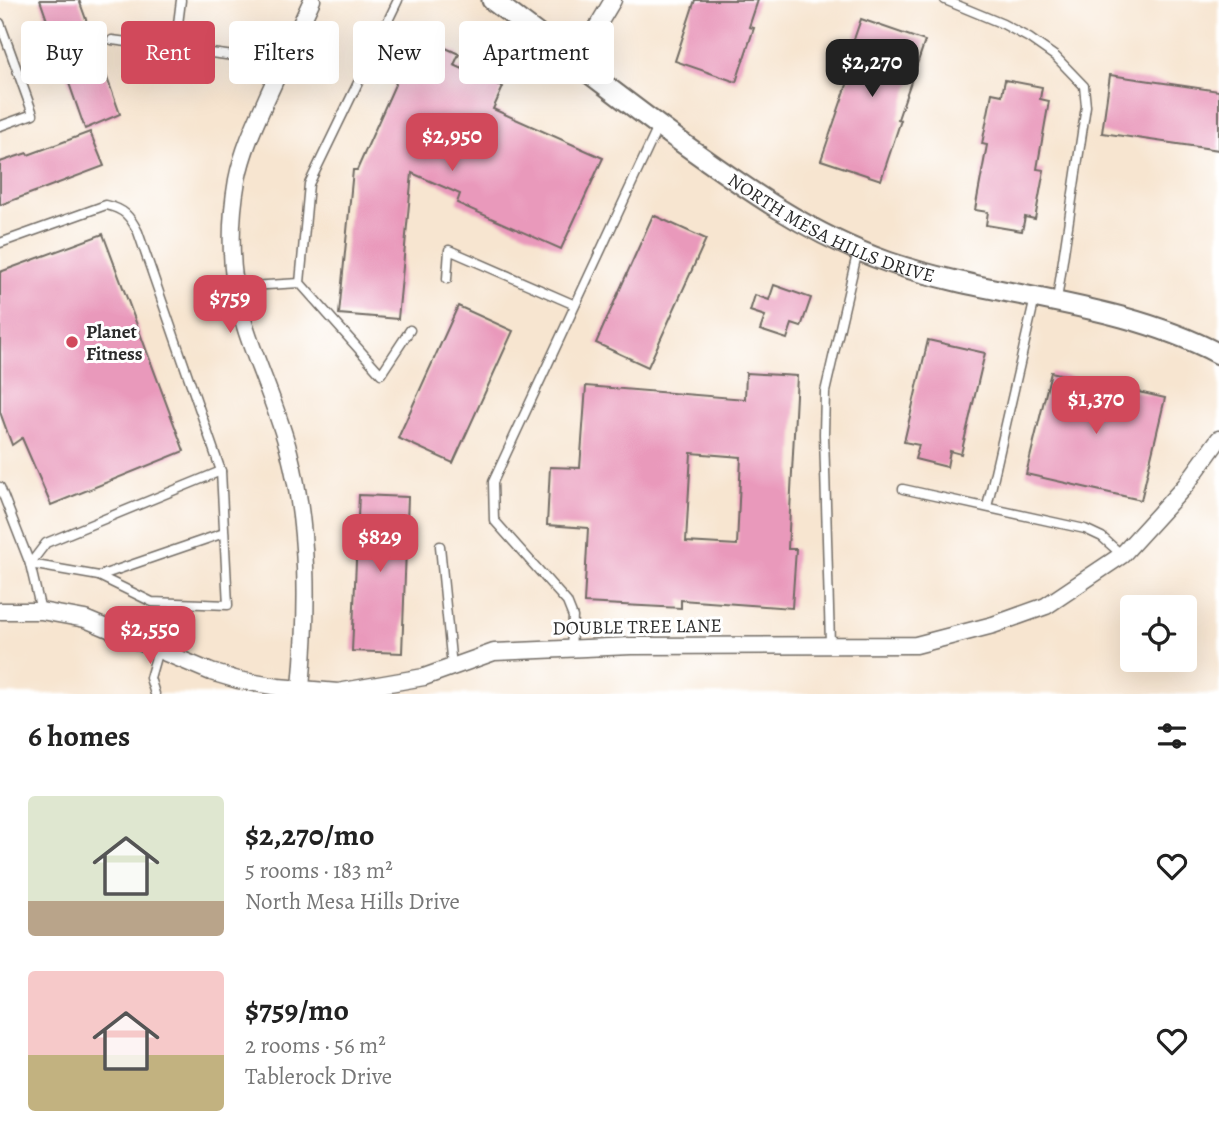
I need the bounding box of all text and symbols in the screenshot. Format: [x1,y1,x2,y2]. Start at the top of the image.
chip: Buy [21,21,107,84]
chip: Rent [121,21,215,84]
chip: Filters [229,21,339,84]
chip: New [353,21,445,84]
chip: Apartment [459,21,614,84]
pin: $2,270 [815,40,929,99]
text: $2,270 [842,46,902,77]
pin: $2,950 [395,114,509,173]
text: $2,950 [422,120,482,151]
street label: NORTH MESA HILLS DRIVE [723,167,937,289]
pin: $759 [189,276,271,335]
text: $759 [209,282,251,313]
place label: Planet Fitness [86,319,143,367]
marker: Planet Fitness [64,334,80,350]
pin: $1,370 [1039,376,1153,436]
text: $1,370 [1068,383,1124,414]
pin: $829 [339,514,421,574]
text: $829 [358,521,402,552]
map controls [1120,595,1197,672]
button: locate [1120,595,1197,672]
pin: $2,550 [93,606,207,666]
text: $2,550 [120,613,180,644]
street label: DOUBLE TREE LANE [552,613,722,641]
text: 6 homes [28,716,130,756]
icon: filters [1153,717,1191,755]
text: $2,270/mo [245,815,374,855]
icon: home [84,824,168,908]
icon: heart [1153,847,1191,885]
text: 5 rooms · 183 m² [245,855,393,886]
text: North Mesa Hills Drive [245,886,460,917]
text: $759/mo [245,990,349,1030]
icon: home [84,999,168,1083]
icon: heart [1153,1022,1191,1060]
text: 2 rooms · 56 m² [245,1030,386,1061]
text: Tablerock Drive [245,1061,392,1092]

